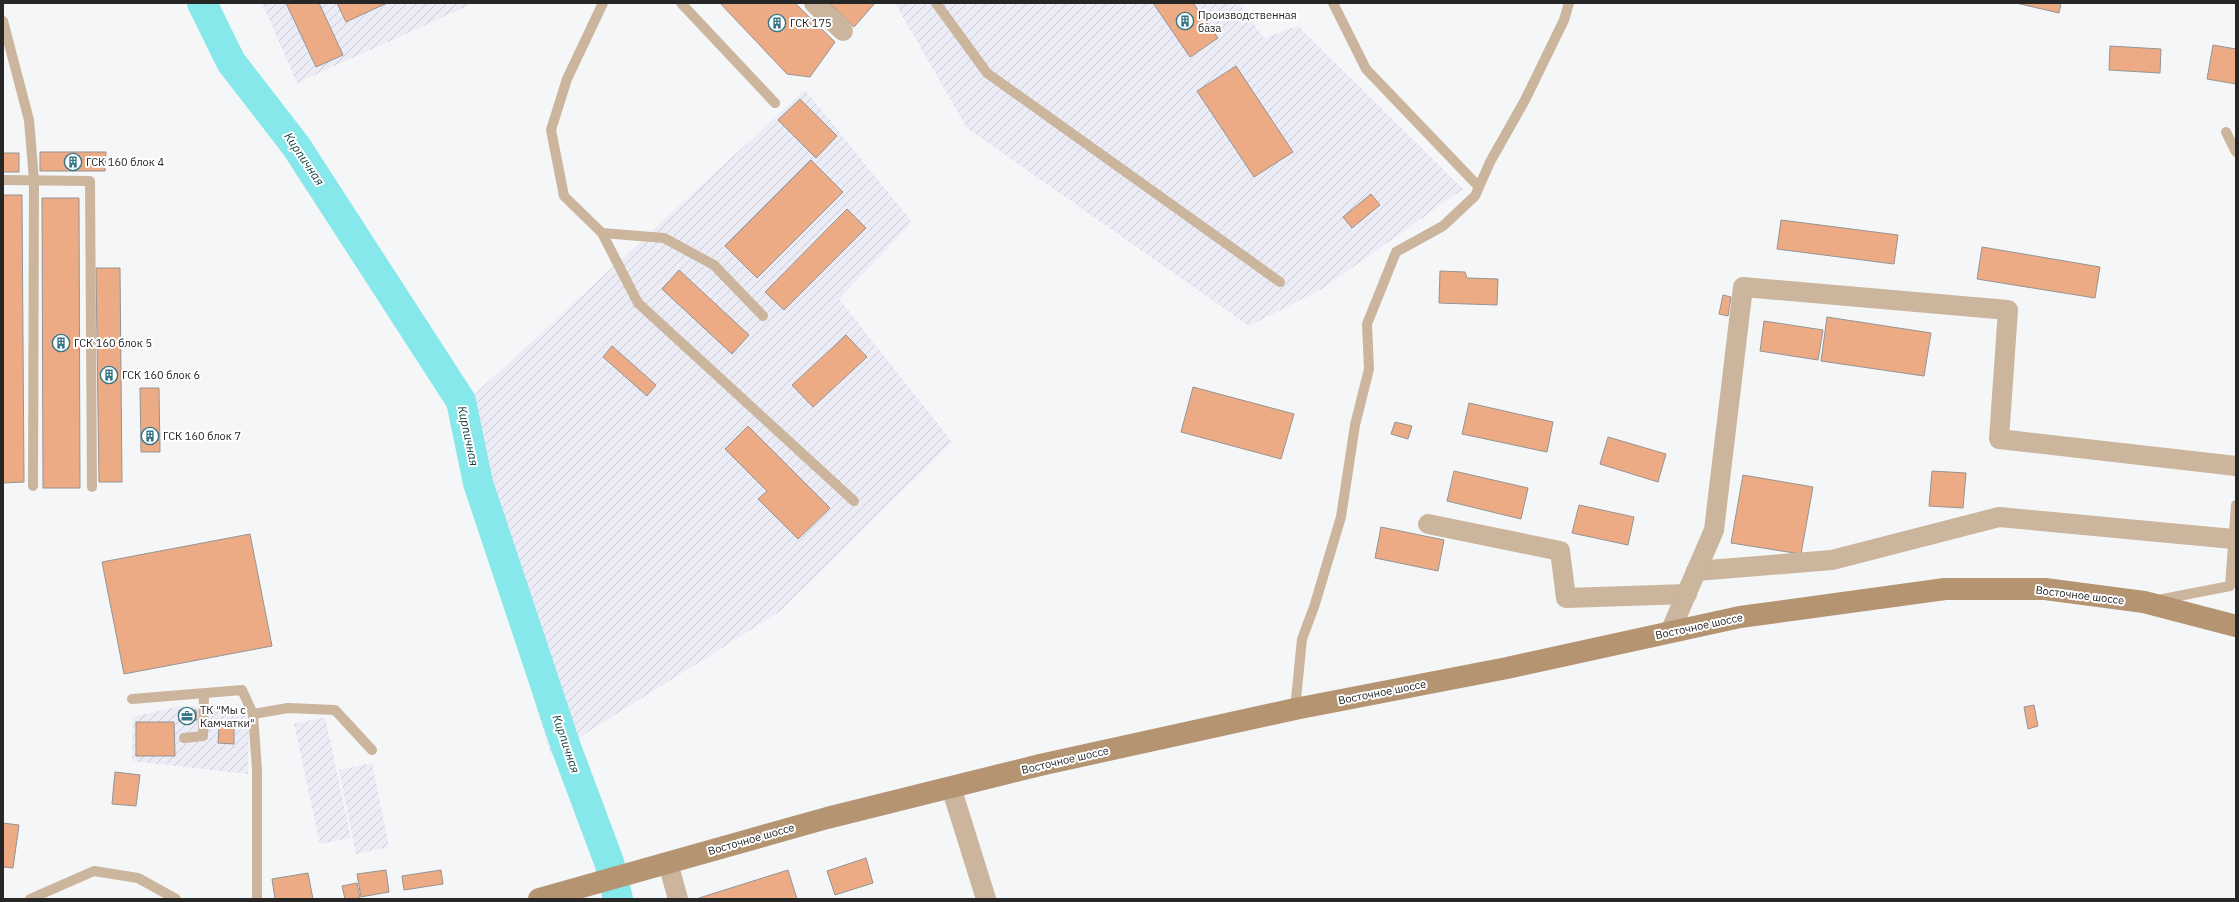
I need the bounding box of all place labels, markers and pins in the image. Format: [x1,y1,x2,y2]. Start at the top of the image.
place label: Производственная база [1198,8,1297,35]
building icon: Производственная база [1175,11,1195,31]
building icon: ГСК 175 [767,13,787,33]
place label: ГСК 175 [790,16,832,30]
building icon: ГСК 160 блок 4 [63,152,83,172]
place label: ГСК 160 блок 4 [86,155,164,169]
building icon: ГСК 160 блок 5 [51,333,71,353]
place label: ГСК 160 блок 5 [74,336,152,350]
building icon: ГСК 160 блок 6 [99,365,119,385]
place label: ГСК 160 блок 6 [122,368,200,382]
building icon: ГСК 160 блок 7 [140,426,160,446]
place label: ГСК 160 блок 7 [163,429,241,443]
place label: ТК "Мы с Камчатки" [200,703,255,730]
office icon: ТК "Мы с Камчатки" [177,706,197,726]

